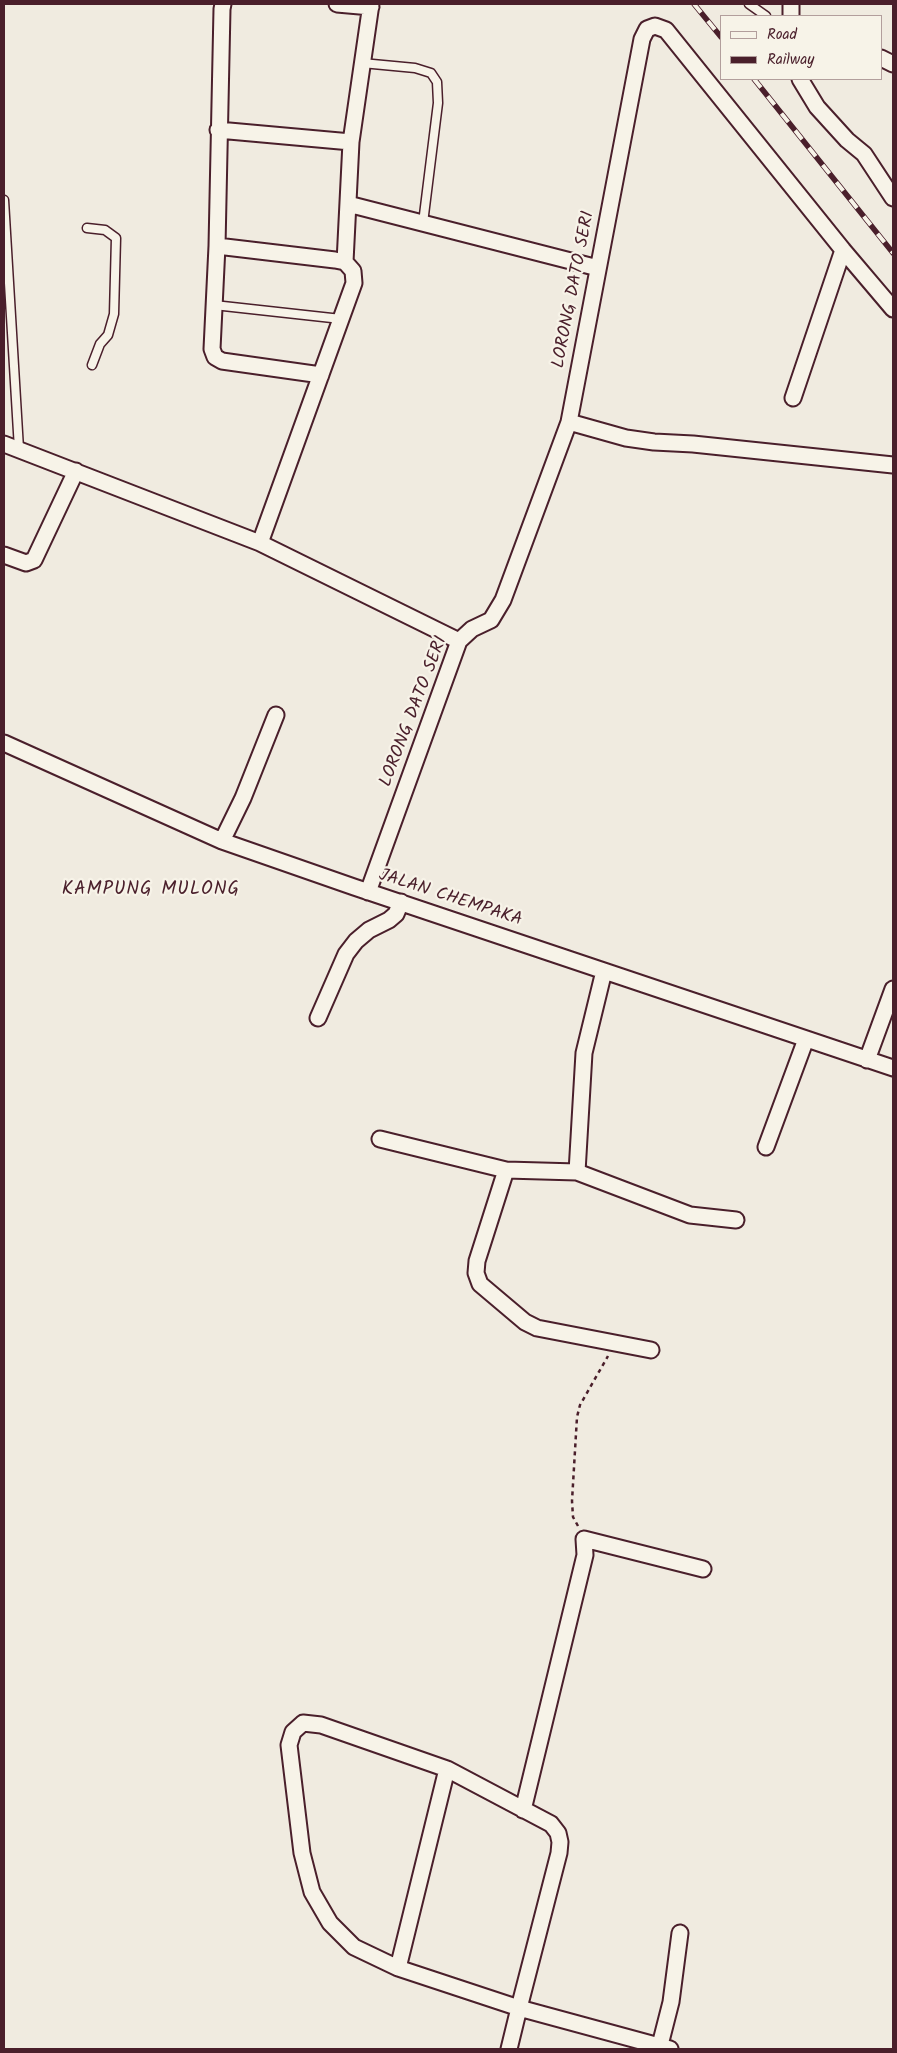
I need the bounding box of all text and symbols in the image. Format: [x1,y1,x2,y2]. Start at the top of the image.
legend [720,15,882,80]
text: Road [767,23,797,47]
text: Railway [767,48,814,72]
street label: LORONG DATO SERI [549,210,601,370]
street label: LORONG DATO SERI [376,634,454,790]
street label: JALAN CHEMPAKA [376,866,524,932]
district label: KAMPUNG MULONG [60,880,242,902]

